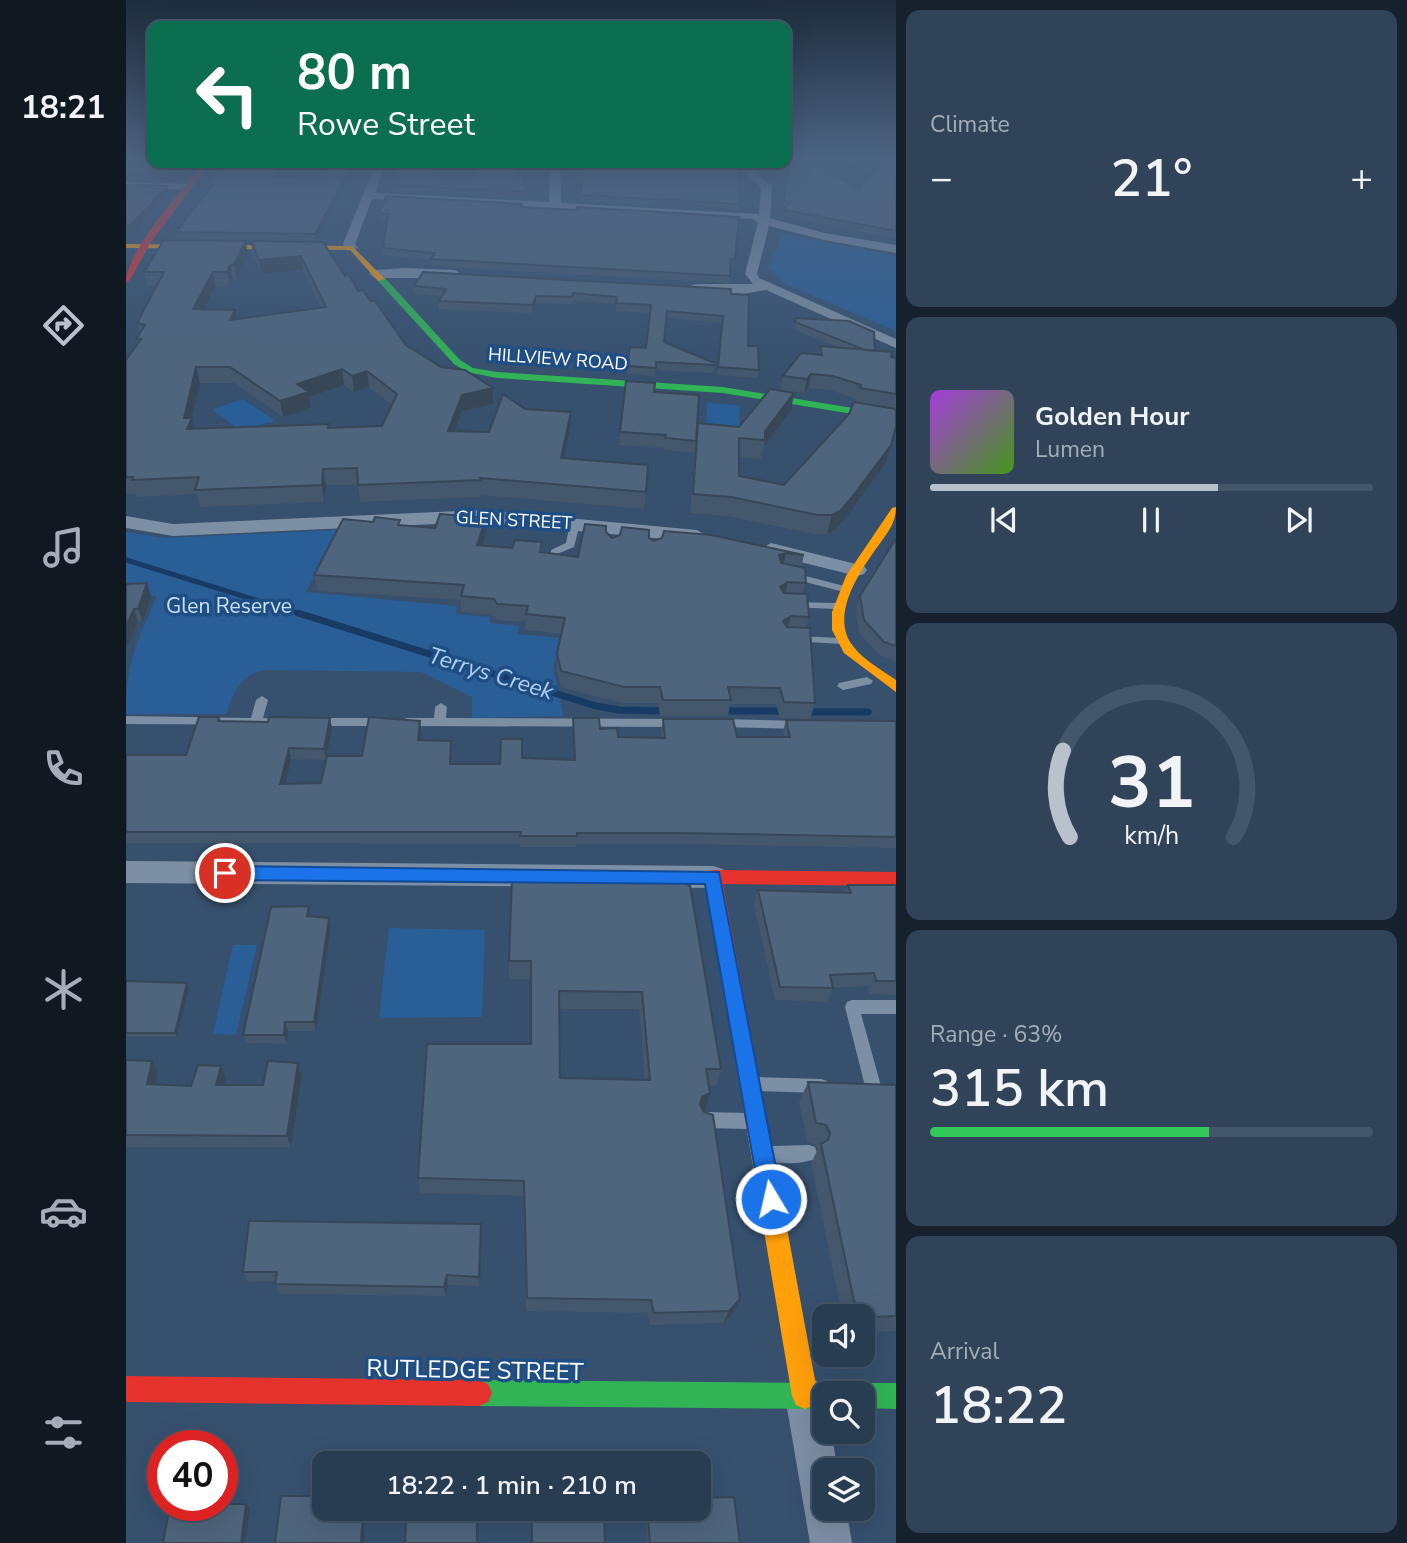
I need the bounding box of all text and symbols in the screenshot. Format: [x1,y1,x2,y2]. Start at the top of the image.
text: 80 m [297,39,412,106]
icon: left [182,49,273,140]
text: 18:21 [21,86,105,129]
text: Rowe Street [297,103,475,146]
text: Climate [930,109,1010,140]
text: 21° [1111,143,1192,214]
text: − [930,153,953,204]
text: + [1350,153,1373,204]
icon: directions [39,301,88,350]
street label: HILLVIEW ROAD [487,342,629,376]
text: Golden Hour [1035,399,1190,434]
text: Lumen [1035,434,1105,465]
icon: previous [985,501,1023,539]
icon: pause [1132,501,1170,539]
icon: next [1280,501,1318,539]
street label: GLEN STREET [455,505,573,535]
icon: music [39,523,88,572]
park label: Glen Reserve [166,592,292,620]
water label: Terrys Creek [424,640,558,707]
text: 31 [1108,734,1195,834]
icon: phone [39,744,88,793]
text: km/h [1124,819,1179,853]
pin [195,843,255,903]
icon: arrive [206,854,244,892]
icon: climate [39,965,88,1014]
text: Range · 63% [930,1019,1062,1050]
text: 315 km [930,1053,1109,1124]
position arrow [734,1162,808,1236]
icon: car [39,1187,88,1236]
map controls [812,1304,875,1521]
button: sound [812,1304,875,1367]
text: Arrival [930,1336,999,1367]
street label: RUTLEDGE STREET [366,1352,585,1388]
text: 18:22 [930,1370,1067,1441]
button: search [812,1381,875,1444]
icon: filters [39,1408,88,1457]
speed limit sign: 40 [147,1430,238,1521]
button: layers [812,1458,875,1521]
text: 18:22 · 1 min · 210 m [386,1468,637,1503]

